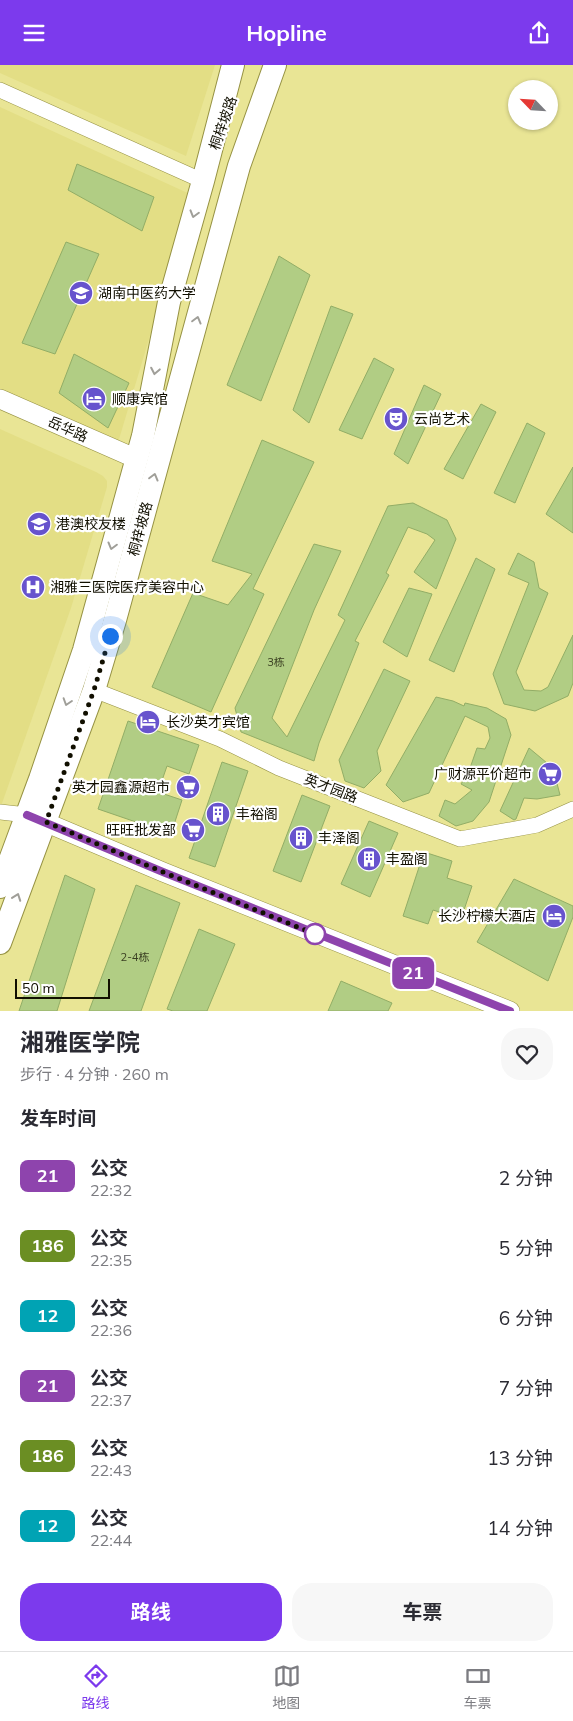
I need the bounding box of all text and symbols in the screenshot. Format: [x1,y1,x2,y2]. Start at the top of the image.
icon: menu [20,19,48,47]
text: Hopline [246,19,327,47]
icon: share [525,19,553,47]
north arrow [508,80,558,130]
map controls [508,80,558,130]
street label: 桐梓坡路 [205,94,241,152]
one-way arrow [189,209,199,217]
school or university icon: 湖南中医药大学 [68,280,94,306]
place label: 湖南中医药大学 [98,284,196,302]
one-way arrow [192,317,202,325]
one-way arrow [151,367,161,376]
hotel icon: 顺康宾馆 [81,386,107,412]
place label: 顺康宾馆 [112,390,168,408]
theatre icon: 云尚艺术 [383,406,409,432]
place label: 云尚艺术 [414,410,470,428]
street label: 岳华路 [45,412,91,446]
one-way arrow [148,472,159,481]
street label: 桐梓坡路 [124,500,156,558]
school or university icon: 港澳校友楼 [26,511,52,537]
place label: 港澳校友楼 [56,515,126,533]
one-way arrow [108,541,118,550]
hospital icon: 湘雅三医院医疗美容中心 [20,574,46,600]
place label: 湘雅三医院医疗美容中心 [50,578,204,596]
your location [98,624,123,649]
house number: 3栋 [267,655,285,669]
one-way arrow [62,697,72,706]
hotel icon: 长沙英才宾馆 [135,709,161,735]
place label: 长沙英才宾馆 [166,713,250,731]
supermarket icon: 广财源平价超市 [537,761,563,787]
place label: 广财源平价超市 [434,765,532,783]
street label: 英才园路 [302,770,360,806]
supermarket icon: 英才园鑫源超市 [175,774,201,800]
place label: 英才园鑫源超市 [72,778,170,796]
building icon: 丰裕阁 [205,801,231,827]
place label: 丰裕阁 [236,805,278,823]
supermarket icon: 旺旺批发部 [180,817,206,843]
place label: 旺旺批发部 [106,821,176,839]
building icon: 丰泽阁 [288,825,314,851]
place label: 丰泽阁 [318,829,360,847]
building icon: 丰盈阁 [356,846,382,872]
place label: 丰盈阁 [386,850,428,868]
one-way arrow [11,893,21,902]
hotel icon: 长沙柠檬大酒店 [541,903,567,929]
place label: 长沙柠檬大酒店 [438,907,536,925]
unlabelled marker [304,923,326,945]
house number: 2-4栋 [121,950,149,964]
line badge: 21 [390,957,436,989]
text: 21 [402,961,424,984]
scale bar [15,976,110,999]
text: 50 m [22,979,55,997]
text: 湘雅医学院 [20,1027,140,1057]
button: heart [501,1028,553,1080]
text: 步行 · 4 分钟 · 260 m [20,1064,169,1084]
text: 发车时间 [20,1106,96,1130]
text: 公交 [90,1156,128,1180]
text: 21 [37,1164,58,1187]
text: 2 分钟 [499,1166,553,1190]
text: 22:32 [90,1180,132,1200]
text: 公交 [90,1226,128,1250]
text: 186 [31,1234,64,1257]
text: 5 分钟 [499,1236,553,1260]
text: 22:35 [90,1250,132,1270]
text: 公交 [90,1296,128,1320]
text: 12 [37,1304,58,1327]
text: 6 分钟 [499,1306,553,1330]
text: 22:36 [90,1320,132,1340]
text: 公交 [90,1366,128,1390]
text: 21 [37,1374,58,1397]
text: 7 分钟 [499,1376,553,1400]
text: 22:37 [90,1390,132,1410]
text: 公交 [90,1436,128,1460]
text: 186 [31,1444,64,1467]
text: 13 分钟 [487,1446,553,1470]
text: 22:43 [90,1460,132,1480]
text: 公交 [90,1506,128,1530]
text: 12 [37,1514,58,1537]
text: 14 分钟 [487,1516,553,1540]
text: 22:44 [90,1530,132,1550]
button: 路线 [20,1583,282,1641]
button: 车票 [292,1583,553,1641]
tab: 路线 [82,1662,110,1712]
tab: 地图 [273,1662,301,1712]
tab: 车票 [464,1662,492,1712]

